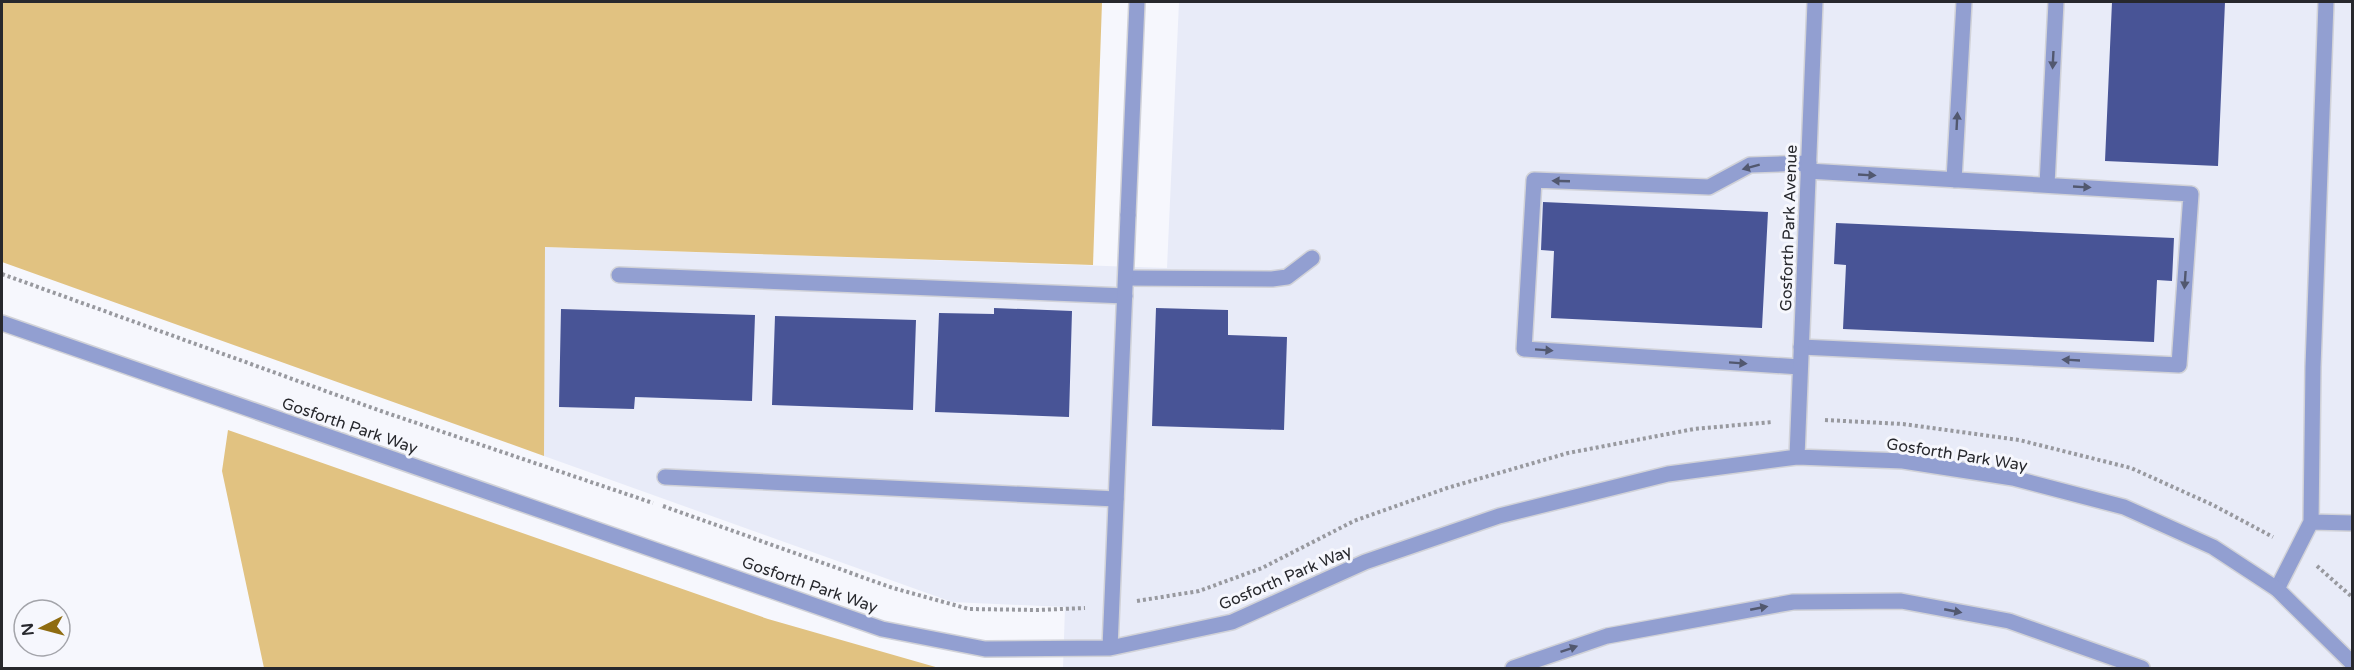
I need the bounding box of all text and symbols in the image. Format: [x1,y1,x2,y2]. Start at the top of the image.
one-way arrow [2049,50,2058,69]
one-way arrow [1952,112,1962,131]
street label: Gosforth Park Avenue [1776,144,1802,312]
one-way arrow [1742,163,1760,172]
one-way arrow [1857,170,1876,179]
one-way arrow [1551,176,1570,185]
one-way arrow [2073,183,2092,192]
one-way arrow [2181,270,2190,289]
one-way arrow [1534,345,1553,355]
one-way arrow [2061,356,2080,365]
one-way arrow [1729,358,1748,367]
street label: Gosforth Park Way [279,393,421,459]
street label: Gosforth Park Way [1885,434,2029,476]
street label: Gosforth Park Way [1216,541,1355,615]
street label: Gosforth Park Way [739,552,881,618]
north arrow [12,598,72,658]
one-way arrow [1750,603,1769,612]
one-way arrow [1943,607,1962,616]
text: N [17,622,39,637]
one-way arrow [1560,644,1578,654]

